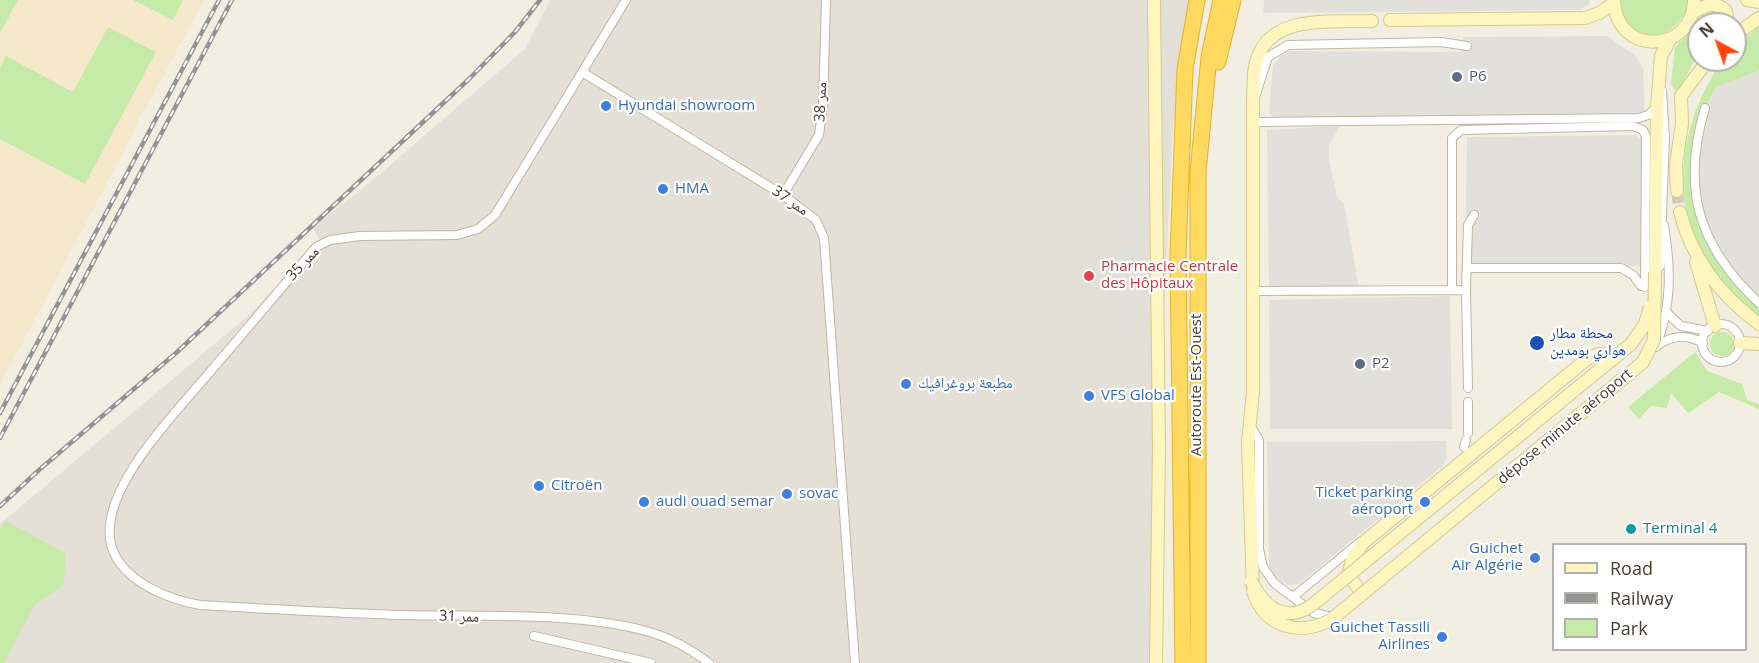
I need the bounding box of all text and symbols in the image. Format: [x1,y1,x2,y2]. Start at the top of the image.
north arrow [1687,12,1747,72]
text: N [1694,17,1719,43]
place label: P6 [1469,68,1487,86]
marker: P6 [1450,70,1464,84]
street label: ممر 38 [811,81,831,123]
place label: Hyundai showroom [618,97,755,115]
marker: Hyundai showroom [599,99,613,113]
place label: HMA [675,180,709,198]
marker: HMA [656,182,670,196]
street label: ممر 37 [768,182,812,220]
street label: ممر 35 [283,243,323,285]
place label: Pharmacie Centrale des Hôpitaux [1101,258,1238,293]
marker: Pharmacie Centrale des Hôpitaux [1082,269,1096,283]
street label: Autoroute Est-Ouest [1188,314,1206,456]
place label: محطة مطار هواري بومدين [1550,325,1626,360]
marker: محطة مطار هواري بومدين [1528,334,1546,352]
place label: P2 [1372,355,1390,373]
marker: P2 [1353,357,1367,371]
street label: dépose minute aéroport [1494,365,1636,489]
place label: مطبعة بروغرافيك [918,375,1013,393]
marker: مطبعة بروغرافيك [899,377,913,391]
place label: VFS Global [1101,387,1175,405]
marker: VFS Global [1082,389,1096,403]
place label: Citroën [551,477,602,495]
marker: Citroën [532,479,546,493]
place label: Ticket parking aéroport [1316,484,1413,519]
place label: sovac [799,485,838,503]
marker: sovac [780,487,794,501]
place label: audi ouad semar [656,493,774,511]
marker: audi ouad semar [637,495,651,509]
marker: Ticket parking aéroport [1418,495,1432,509]
place label: Terminal 4 [1643,520,1717,538]
marker: Terminal 4 [1624,522,1638,536]
place label: Guichet Air Algérie [1452,540,1523,575]
legend [1552,543,1747,651]
marker: Guichet Air Algérie [1528,551,1542,565]
text: Road [1610,556,1653,580]
text: Railway [1610,586,1673,610]
street label: ممر 31 [439,607,479,627]
text: Park [1610,616,1648,640]
place label: Guichet Tassili Airlines [1330,619,1430,654]
marker: Guichet Tassili Airlines [1435,630,1449,644]

